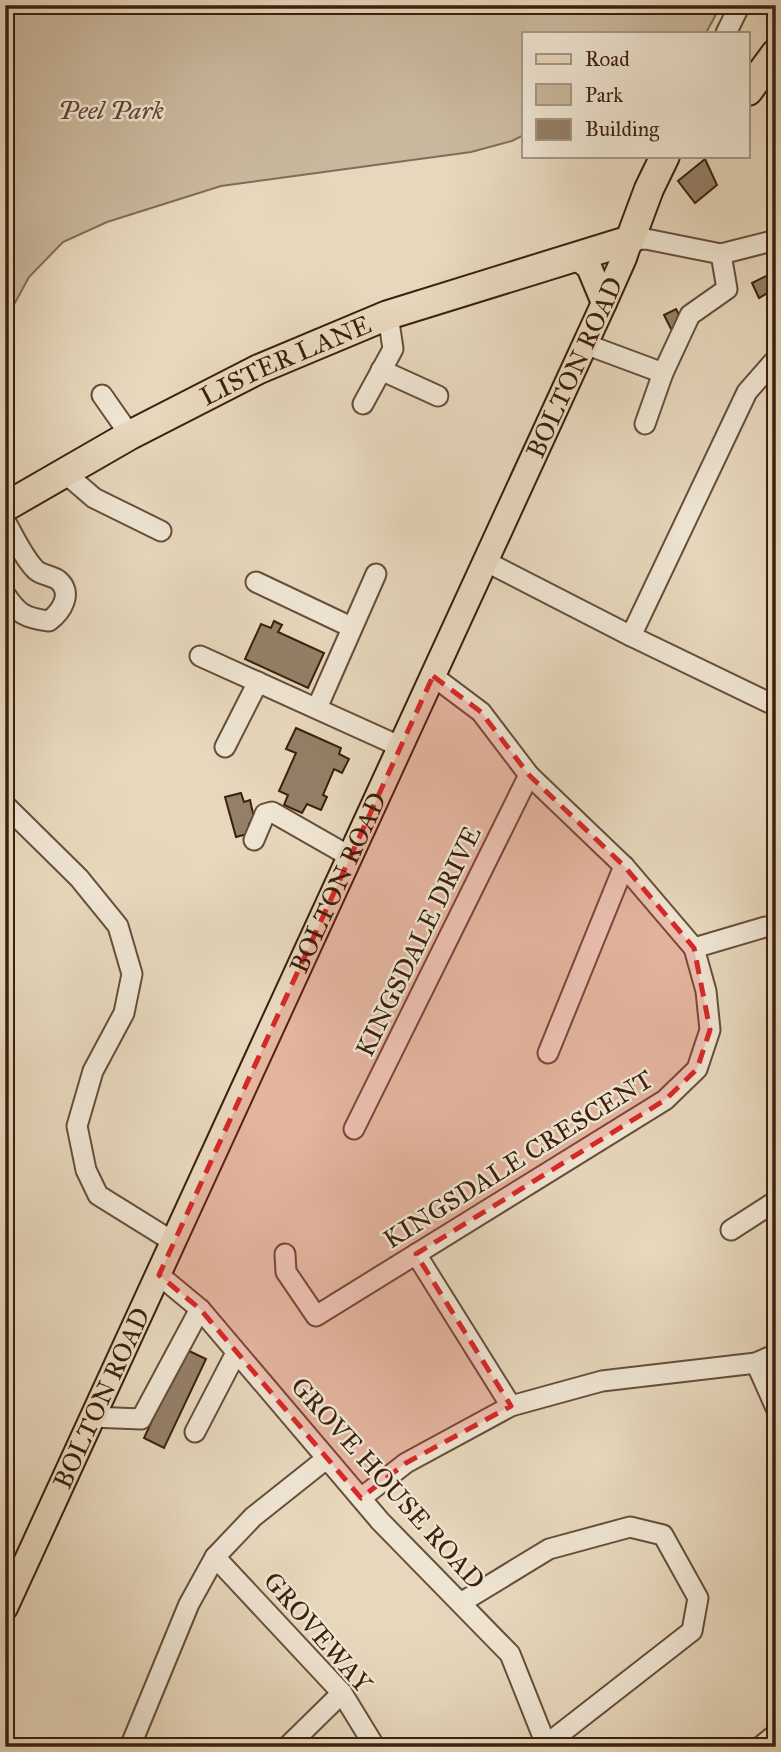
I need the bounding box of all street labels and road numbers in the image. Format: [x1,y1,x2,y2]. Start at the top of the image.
street label: BOLTON ROAD [519,272,630,463]
street label: LISTER LANE [195,308,376,412]
street label: BOLTON ROAD [283,787,393,978]
street label: KINGSDALE DRIVE [348,820,488,1062]
street label: KINGSDALE CRESCENT [377,1063,659,1255]
street label: BOLTON ROAD [46,1303,157,1494]
street label: GROVE HOUSE ROAD [284,1370,492,1596]
street label: GROVEWAY [257,1565,380,1700]

